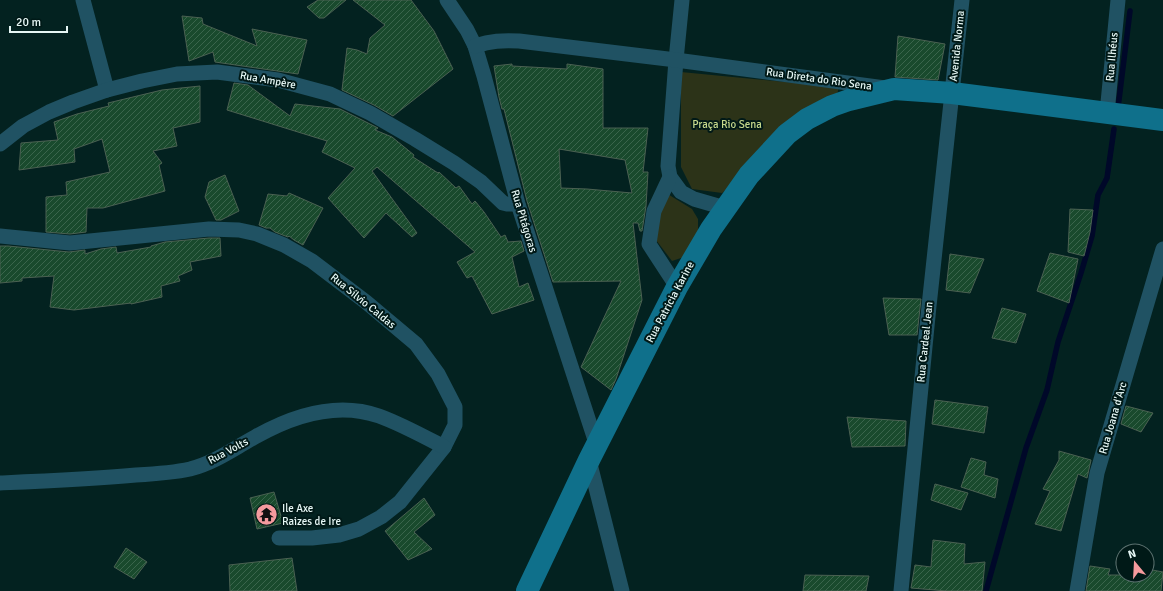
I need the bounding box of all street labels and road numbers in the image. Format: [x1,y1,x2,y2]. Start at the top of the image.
street label: Avenida Norma [947,9,967,82]
street label: Rua Ilhéus [1103,32,1121,82]
street label: Rua Direta do Rio Sena [765,65,873,93]
street label: Rua Ampère [239,69,297,91]
street label: Rua Pitágoras [508,188,540,254]
street label: Rua Patricia Karine [643,259,697,345]
street label: Rua Sílvio Caldas [328,271,398,331]
street label: Rua Cardeal Jean [914,301,936,383]
street label: Rua Joana d'Arc [1096,380,1130,456]
street label: Rua Volts [206,435,250,467]

